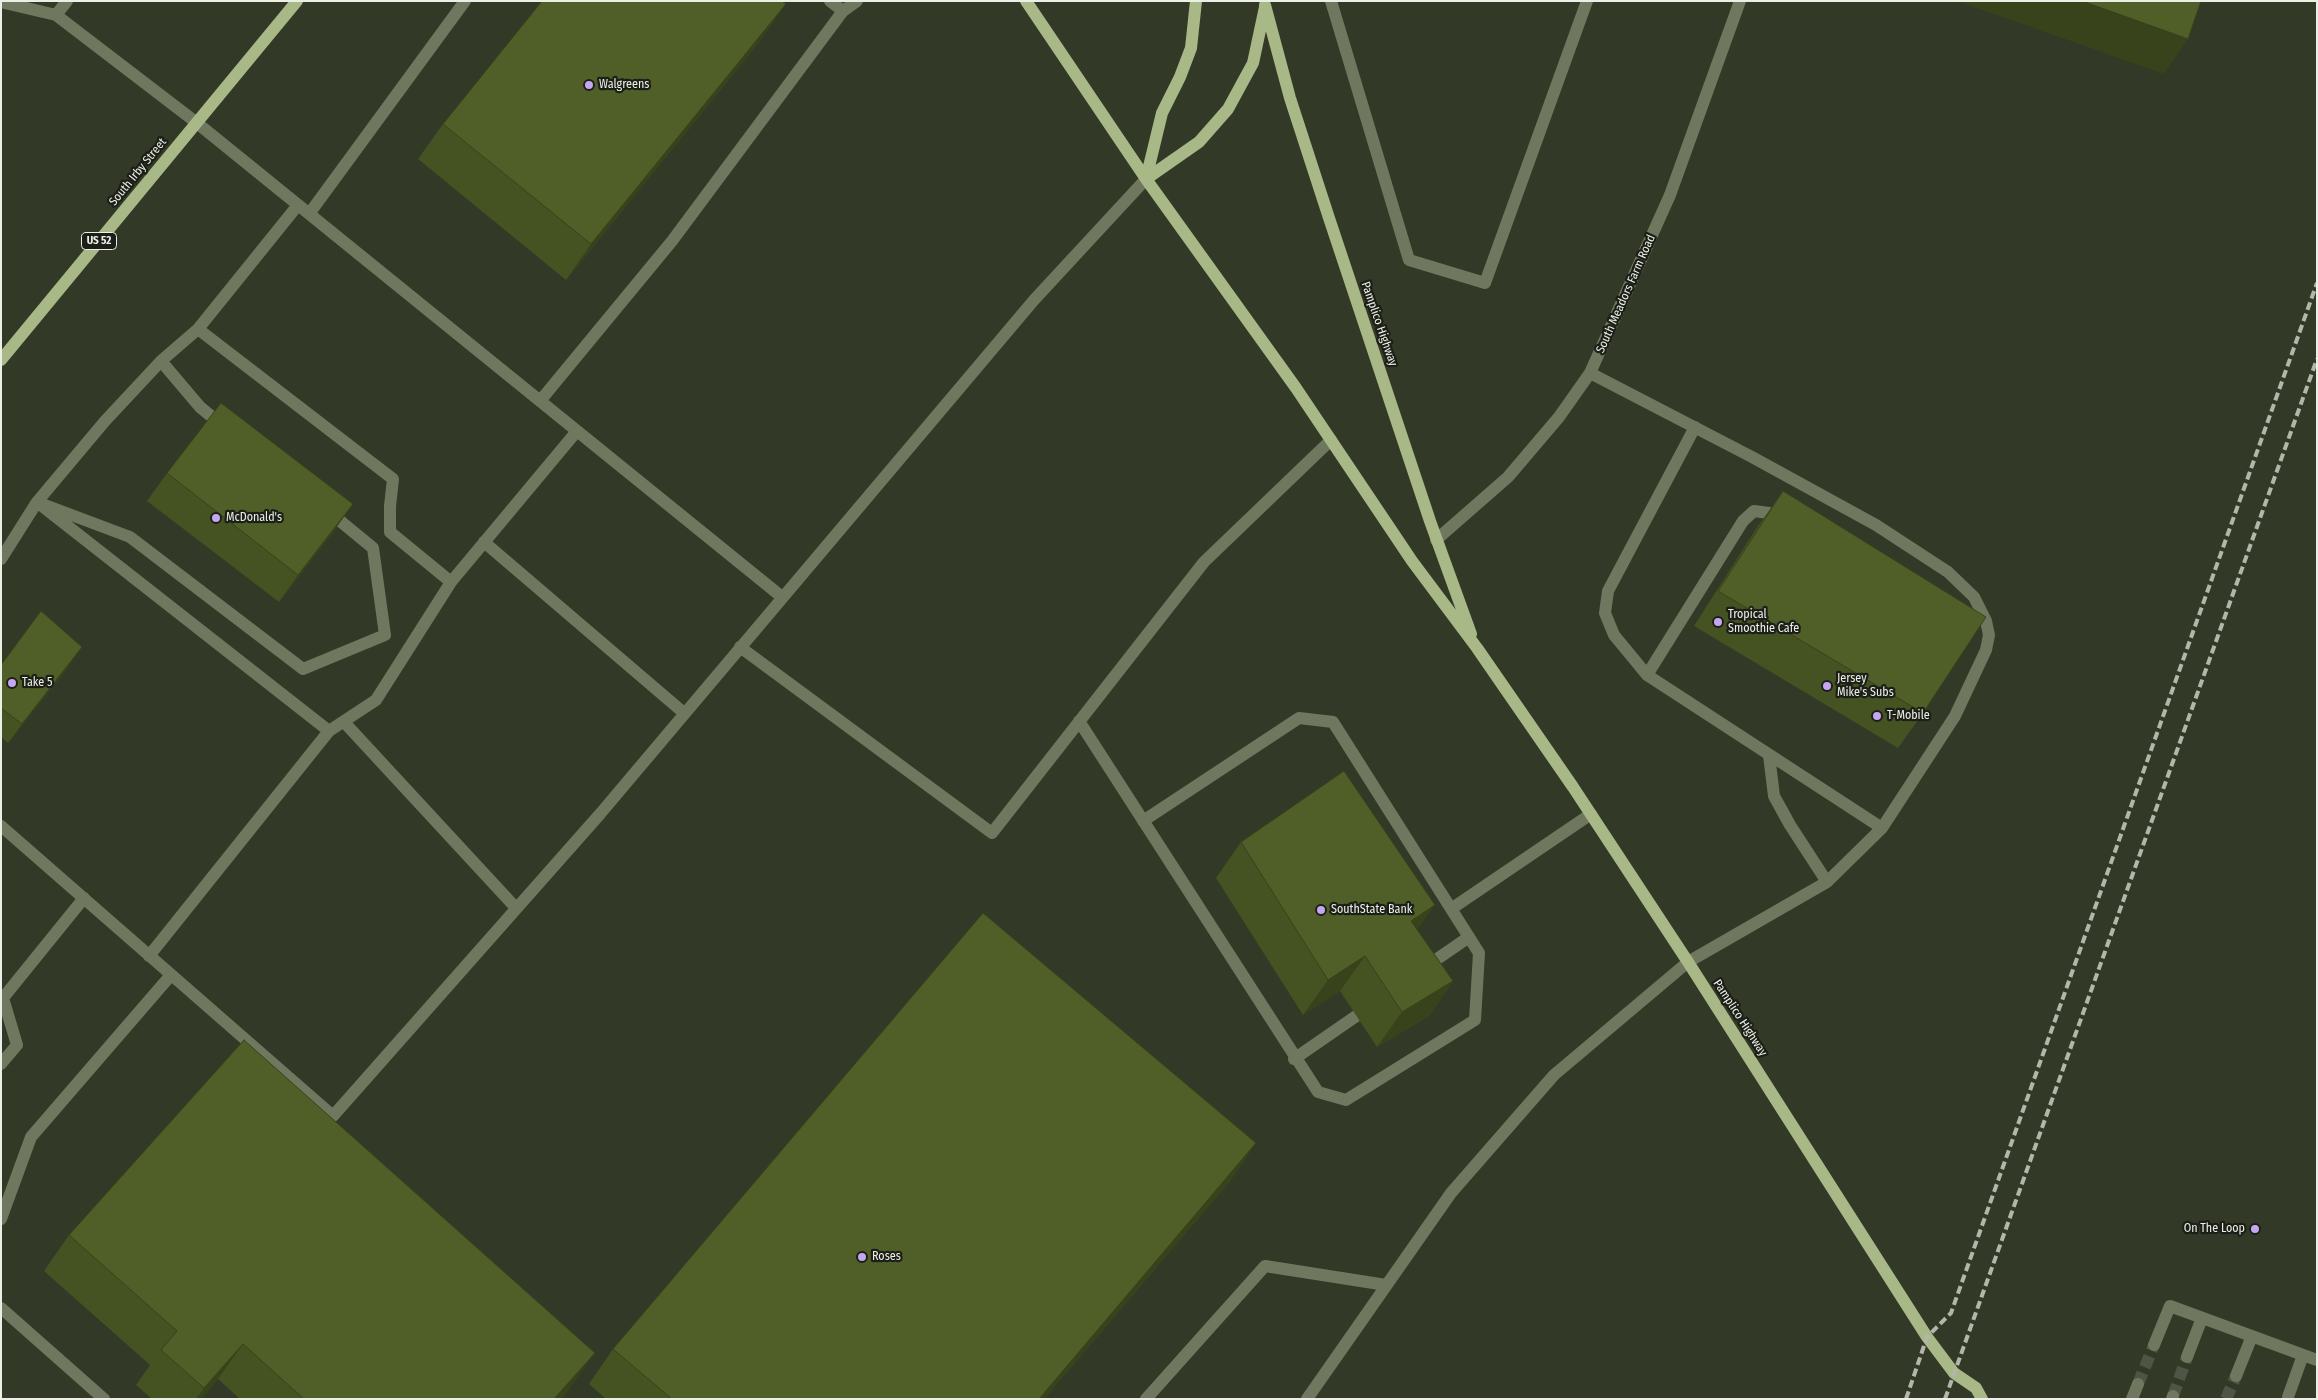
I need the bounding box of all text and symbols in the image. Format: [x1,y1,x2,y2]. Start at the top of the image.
place label: Walgreens [599,78,649,92]
marker: Walgreens [583,79,595,91]
street label: South Irby Street [106,135,170,209]
road number: US 52 [82,232,116,250]
street label: South Meadors Farm Road [1593,233,1659,355]
street label: Pamplico Highway [1358,280,1400,368]
place label: McDonald's [226,511,282,525]
marker: McDonald's [210,512,222,524]
place label: Tropical Smoothie Cafe [1728,608,1799,636]
marker: Tropical Smoothie Cafe [1712,616,1724,628]
place label: Jersey Mike's Subs [1837,672,1894,700]
place label: Take 5 [22,676,53,690]
marker: Take 5 [6,677,18,689]
marker: Jersey Mike's Subs [1821,680,1833,692]
place label: T-Mobile [1887,709,1930,723]
marker: T-Mobile [1871,710,1883,722]
place label: SouthState Bank [1331,903,1412,917]
marker: SouthState Bank [1315,904,1327,916]
street label: Pamplico Highway [1710,977,1770,1059]
place label: On The Loop [2184,1222,2245,1236]
marker: On The Loop [2249,1223,2261,1235]
place label: Roses [872,1250,901,1264]
marker: Roses [856,1251,868,1263]

